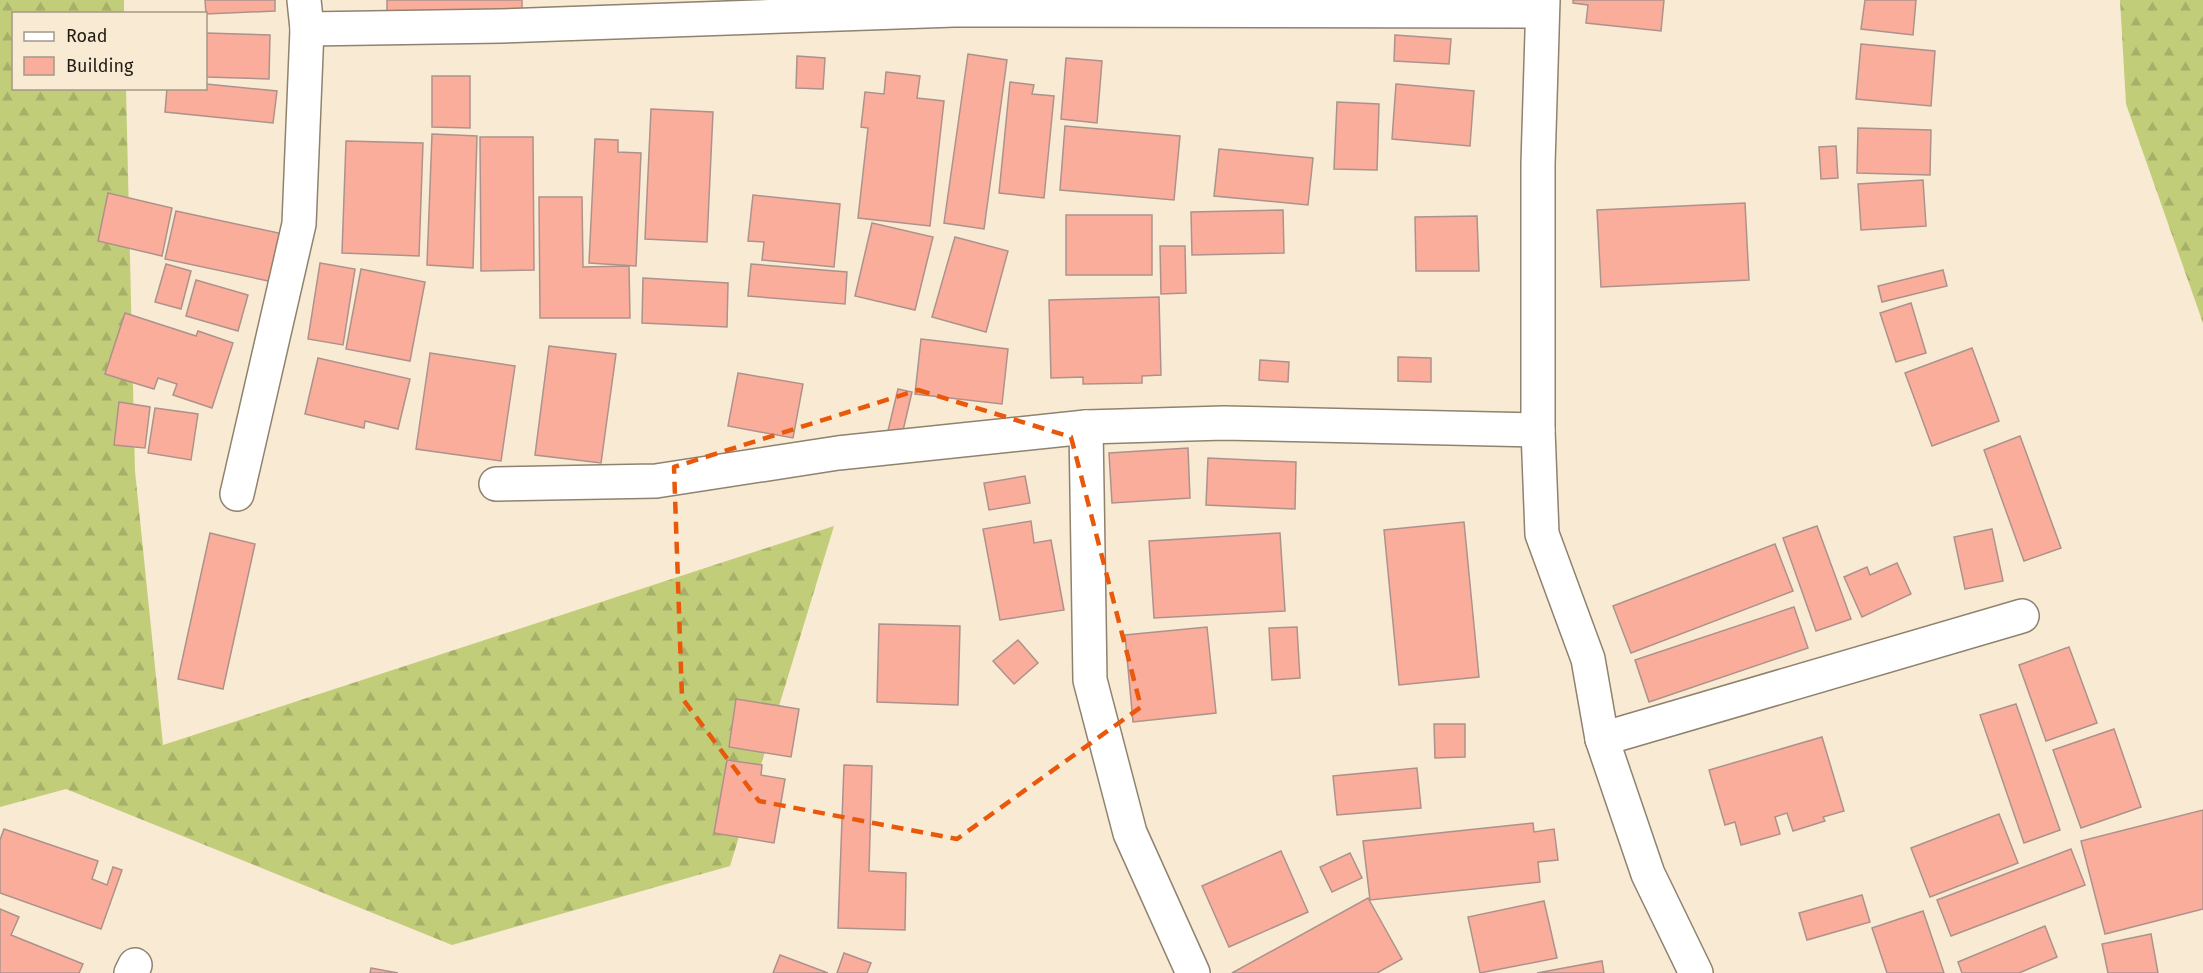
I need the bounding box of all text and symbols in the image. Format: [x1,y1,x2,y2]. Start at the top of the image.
legend [12,12,207,90]
text: Road [66,25,108,47]
text: Building [66,55,134,77]

